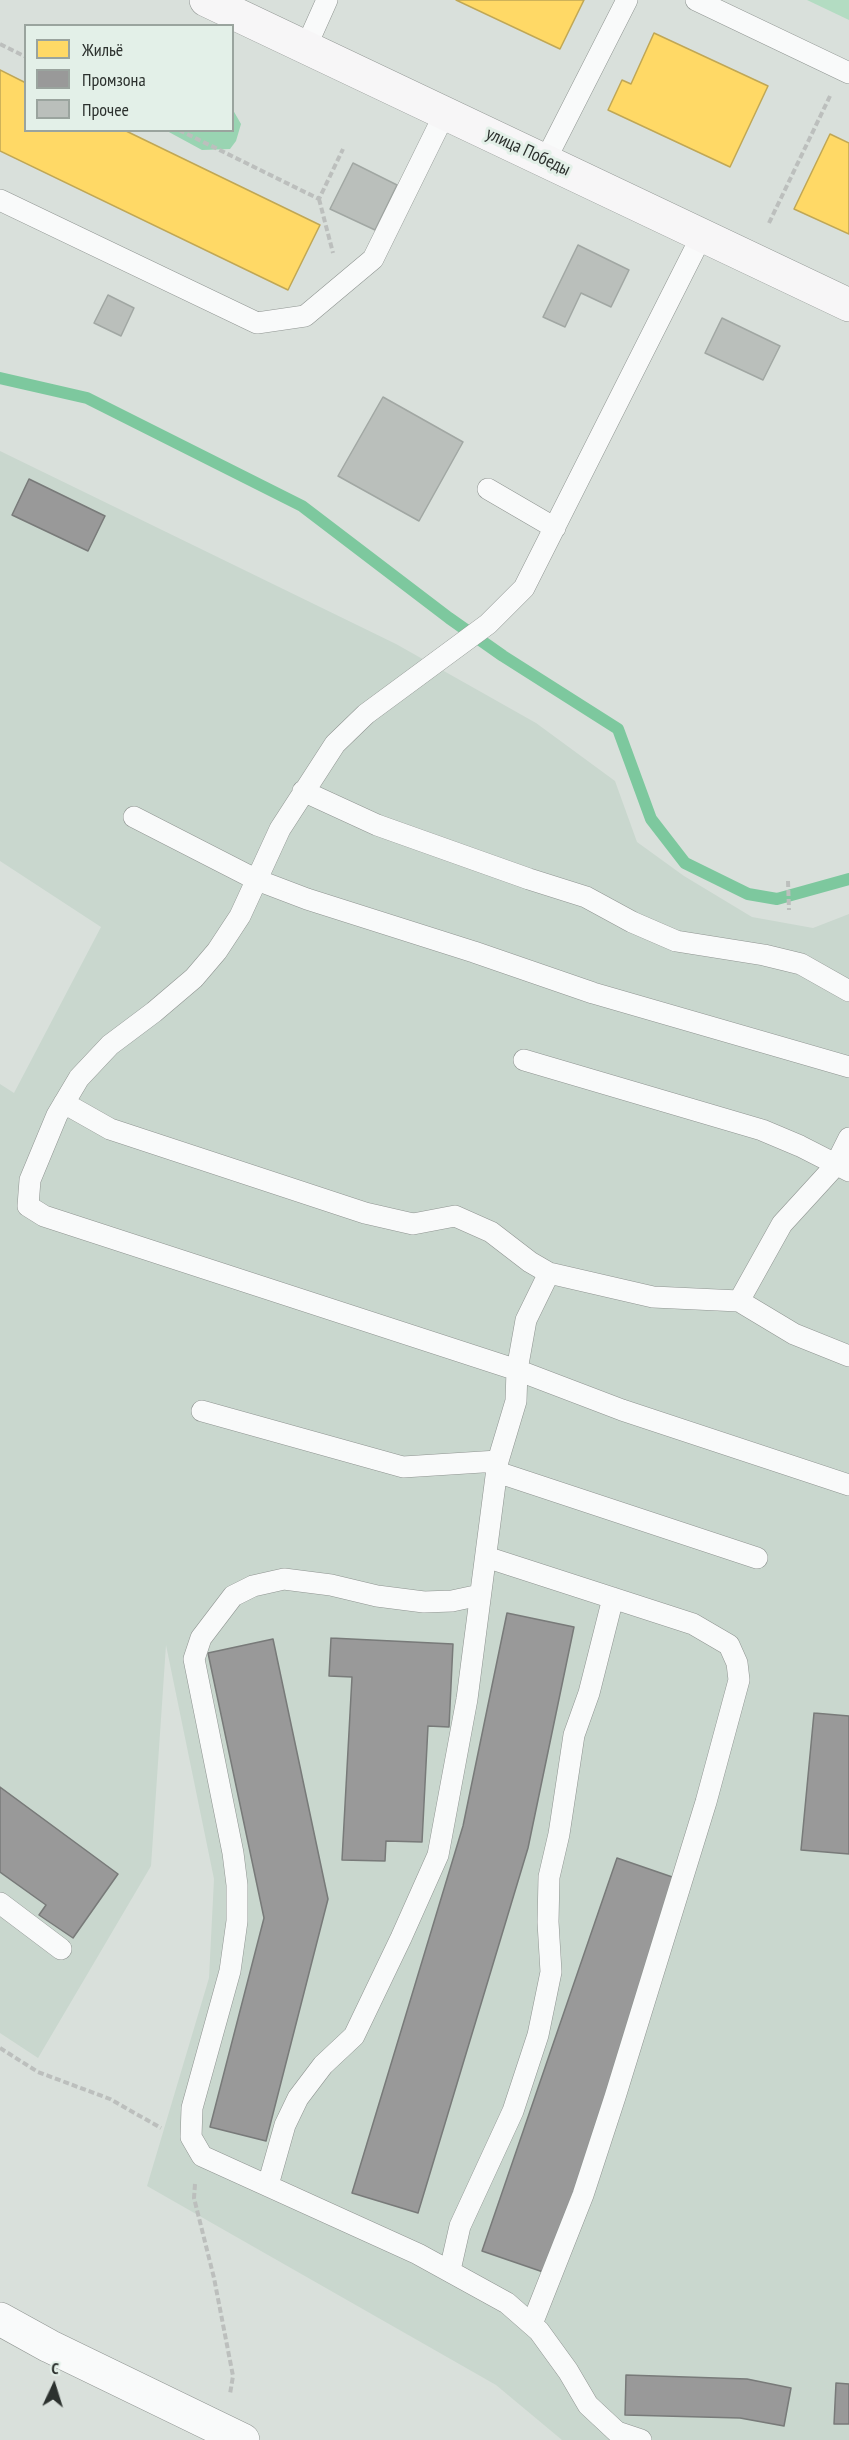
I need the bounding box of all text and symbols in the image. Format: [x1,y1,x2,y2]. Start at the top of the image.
legend [24,24,234,132]
text: Жильё [82,38,123,61]
text: Промзона [82,68,146,91]
text: Прочее [82,98,129,121]
street label: улица Победы [482,123,574,181]
north arrow [24,2356,84,2416]
text: С [51,2358,60,2378]

